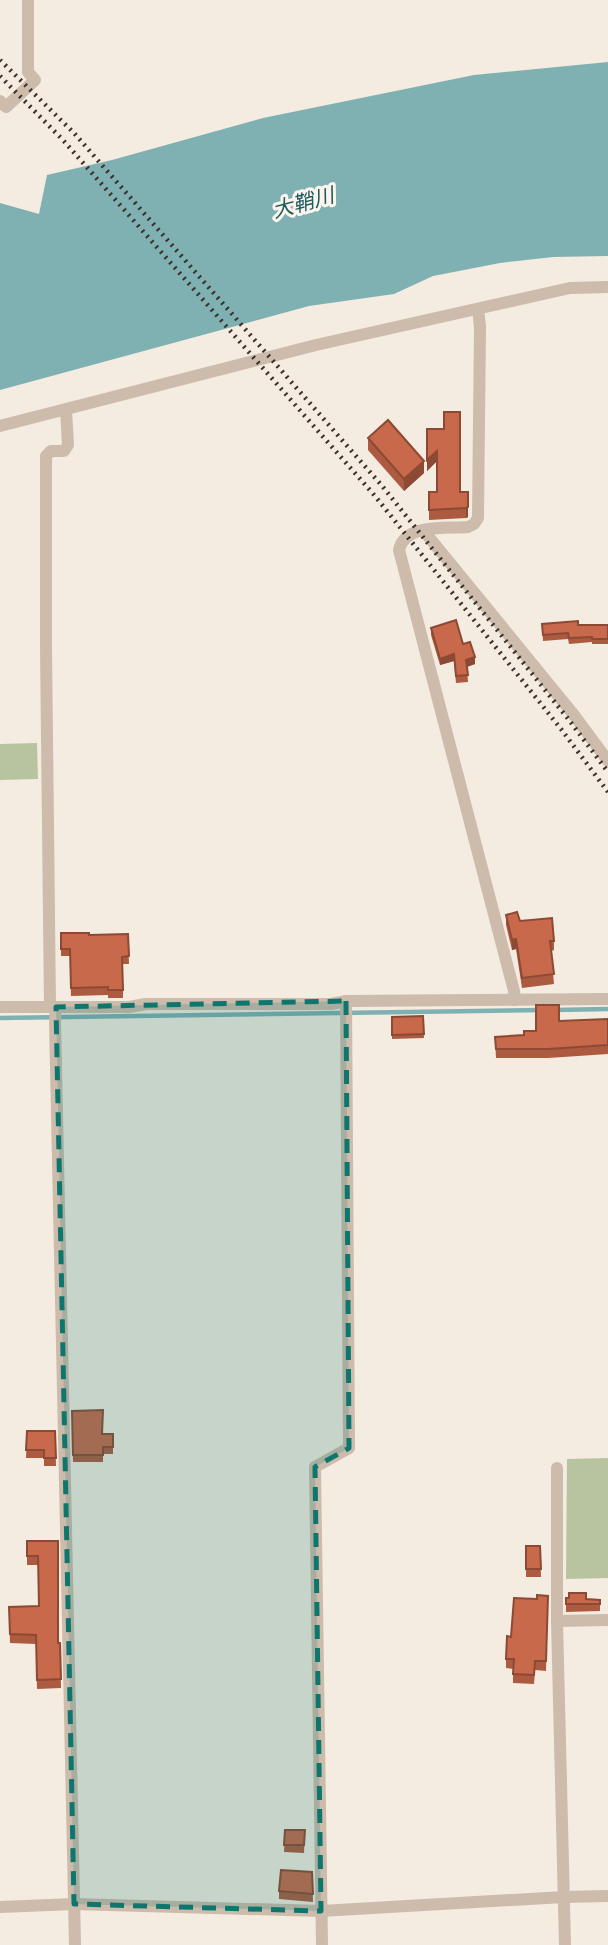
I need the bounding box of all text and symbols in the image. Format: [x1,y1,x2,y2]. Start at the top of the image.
water label: 大鞘川 [269,182,338,223]

